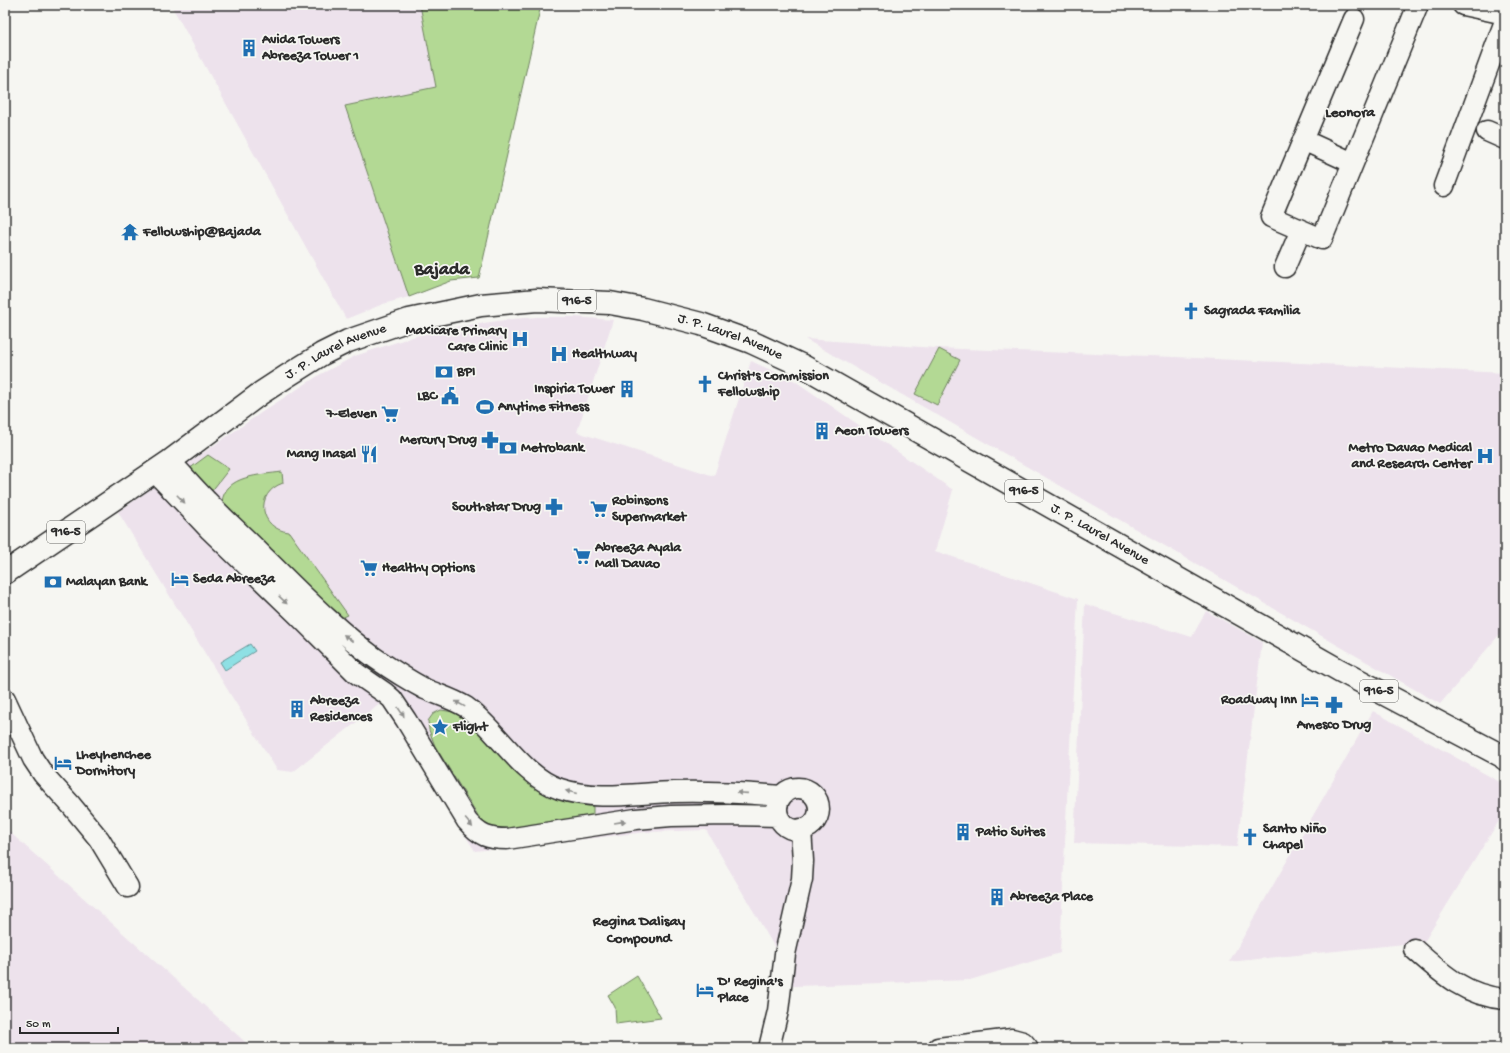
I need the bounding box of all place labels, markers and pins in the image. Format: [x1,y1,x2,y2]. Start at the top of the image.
place label: Avida Towers Abreeza Tower 1 [261,32,359,65]
building icon: Avida Towers Abreeza Tower 1 [239,38,259,58]
temple icon: Fellowship@Bajada [120,222,140,242]
place label: Fellowship@Bajada [142,224,262,241]
church icon: Sagrada Familia [1181,301,1201,321]
place label: Sagrada Familia [1204,303,1301,320]
place label: Maxicare Primary Care Clinic [406,323,508,356]
hospital icon: Maxicare Primary Care Clinic [510,329,530,349]
hospital icon: Healthway [549,344,569,364]
place label: Healthway [572,346,637,363]
bank icon: BPI [434,362,454,382]
place label: BPI [456,364,475,381]
place label: Christ's Commission Fellowship [717,368,829,401]
church icon: Christ's Commission Fellowship [695,374,715,394]
building icon: Inspiria Tower [617,379,637,399]
place label: Inspiria Tower [534,381,616,398]
public building icon: LBC [440,386,460,406]
place label: LBC [417,388,438,405]
sports icon: Anytime Fitness [475,397,495,417]
place label: Anytime Fitness [497,399,590,416]
supermarket icon: 7-Eleven [380,404,400,424]
place label: 7-Eleven [325,406,377,423]
building icon: Aeon Towers [812,421,832,441]
place label: Aeon Towers [834,423,909,440]
pharmacy icon: Mercury Drug [480,430,500,450]
place label: Mercury Drug [400,432,477,449]
bank icon: Metrobank [498,438,518,458]
place label: Metrobank [521,440,586,457]
place label: Metro Davao Medical and Research Center [1349,440,1474,473]
restaurant icon: Mang Inasal [359,444,379,464]
place label: Mang Inasal [287,446,356,463]
hospital icon: Metro Davao Medical and Research Center [1475,446,1495,466]
place label: Robinsons Supermarket [611,493,687,526]
pharmacy icon: Southstar Drug [544,497,564,517]
place label: Southstar Drug [452,499,541,516]
supermarket icon: Robinsons Supermarket [589,499,609,519]
place label: Abreeza Ayala Mall Davao [594,540,682,573]
supermarket icon: Abreeza Ayala Mall Davao [572,546,592,566]
supermarket icon: Healthy Options [359,558,379,578]
place label: Healthy Options [382,560,476,577]
hotel icon: Seda Abreeza [170,569,190,589]
place label: Seda Abreeza [193,571,276,588]
bank icon: Malayan Bank [43,572,63,592]
place label: Malayan Bank [66,574,149,591]
hotel icon: Roadway Inn [1300,690,1320,710]
place label: Roadway Inn [1220,692,1297,709]
place label: Abreeza Residences [309,693,373,726]
pharmacy icon: Amesco Drug [1324,695,1344,715]
building icon: Abreeza Residences [287,699,307,719]
place icon: Flight [430,717,450,737]
place label: Amesco Drug [1296,717,1371,734]
place label: Flight [452,719,489,736]
place label: Lheyhenchee Dormitory [74,747,152,780]
hotel icon: Lheyhenchee Dormitory [53,753,73,773]
place label: Santo Niño Chapel [1262,821,1327,854]
building icon: Patio Suites [953,822,973,842]
place label: Patio Suites [975,824,1046,841]
church icon: Santo Niño Chapel [1240,827,1260,847]
building icon: Abreeza Place [987,887,1007,907]
place label: Abreeza Place [1009,889,1094,906]
place label: D' Regina's Place [716,974,784,1007]
hotel icon: D' Regina's Place [695,980,715,1000]

